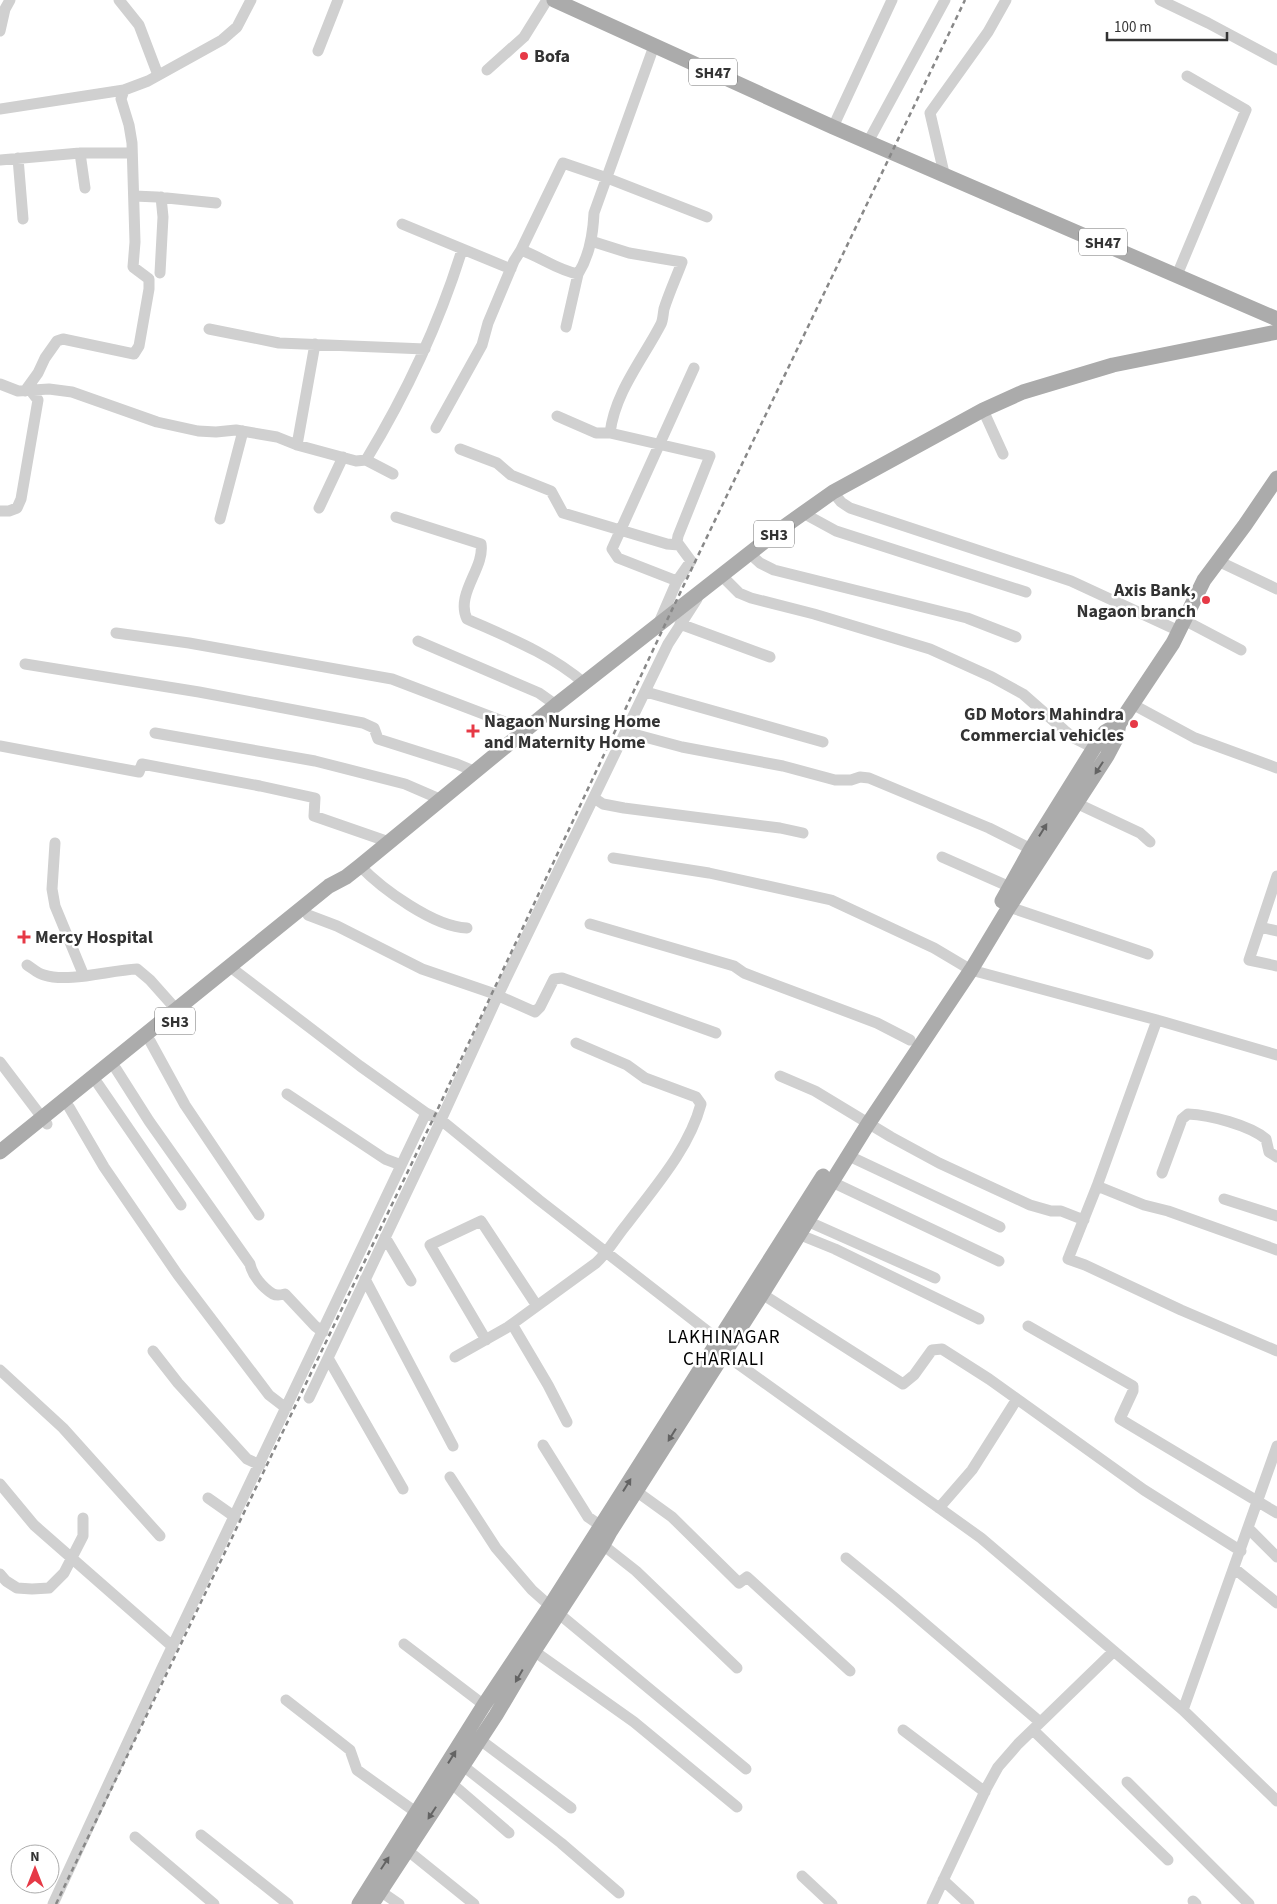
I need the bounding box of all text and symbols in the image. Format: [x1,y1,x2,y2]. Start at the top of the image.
scale bar [1107,10,1227,42]
text: 100 m [1114,17,1152,38]
place label: Bofa [534,44,570,69]
marker: Bofa [518,50,530,62]
road number: SH47 [689,58,737,86]
road number: SH47 [1079,228,1127,256]
road number: SH3 [754,520,794,548]
place label: Axis Bank, Nagaon branch [1076,578,1196,624]
marker: Axis Bank, Nagaon branch [1200,594,1212,606]
place label: GD Motors Mahindra Commercial vehicles [960,702,1124,748]
place label: Nagaon Nursing Home and Maternity Home [484,709,661,755]
marker: GD Motors Mahindra Commercial vehicles [1128,718,1140,730]
marker: Nagaon Nursing Home and Maternity Home [466,724,480,738]
one-way arrow [1094,761,1104,774]
one-way arrow [1038,823,1048,836]
place label: Mercy Hospital [35,925,153,950]
marker: Mercy Hospital [17,930,31,944]
road number: SH3 [155,1008,195,1034]
district label: LAKHINAGAR CHARIALI [667,1324,781,1373]
one-way arrow [667,1428,676,1442]
one-way arrow [622,1478,631,1491]
one-way arrow [515,1668,523,1683]
one-way arrow [447,1751,456,1764]
one-way arrow [427,1806,437,1819]
north arrow [10,1844,60,1894]
text: N [30,1847,40,1867]
one-way arrow [380,1856,390,1870]

